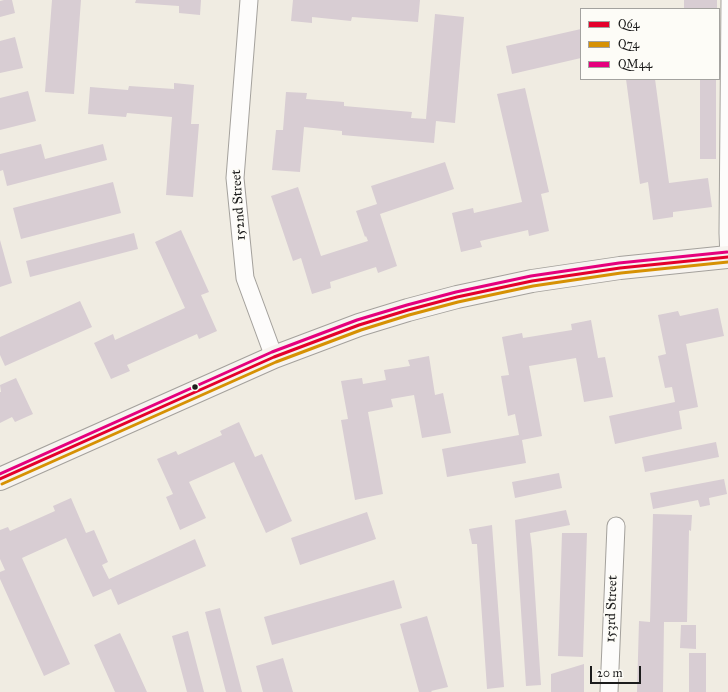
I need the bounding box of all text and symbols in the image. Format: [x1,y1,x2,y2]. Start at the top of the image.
legend [580,8,720,80]
text: Q64 [618,17,639,31]
text: Q74 [618,37,639,51]
text: QM44 [618,57,652,71]
street label: 152nd Street [228,169,250,241]
unlabelled marker [190,382,200,392]
street label: 153rd Street [602,575,622,643]
scale bar [592,658,643,684]
text: 20 m [597,666,623,680]

